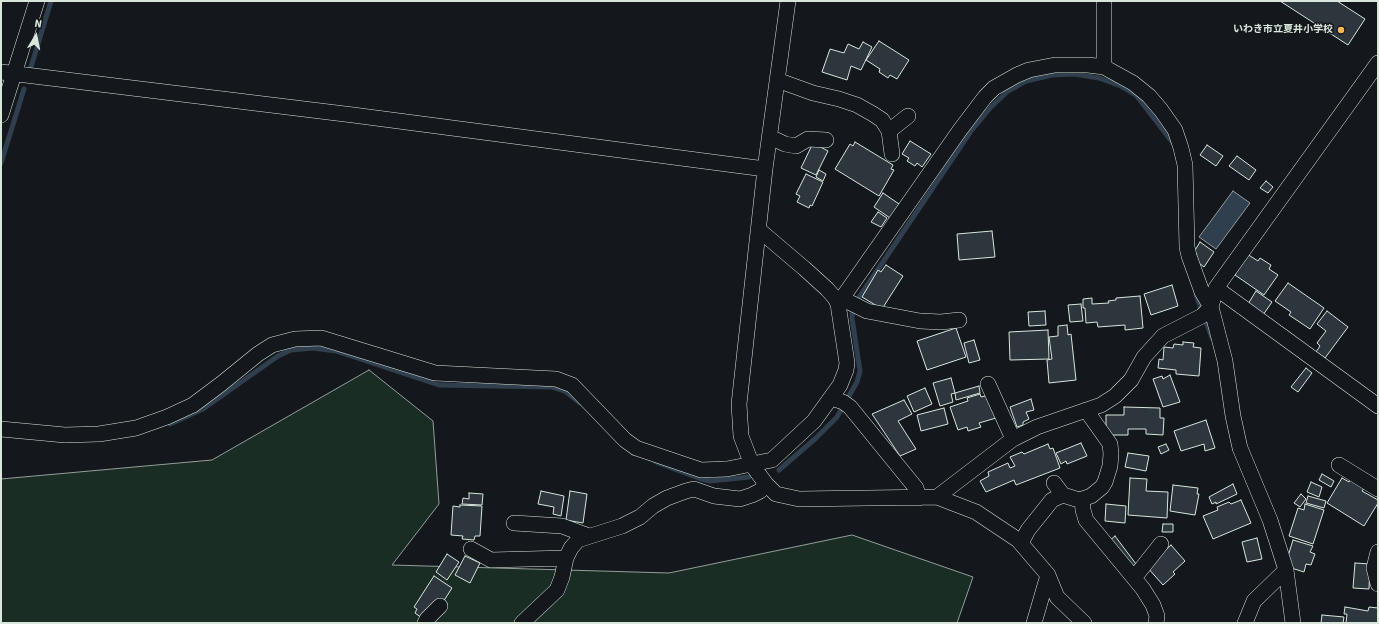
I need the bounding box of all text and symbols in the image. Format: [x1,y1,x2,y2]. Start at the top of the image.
north arrow [16,16,56,56]
text: N [33,16,43,32]
place label: いわき市立夏井小学校 [1233,24,1333,36]
marker: いわき市立夏井小学校 [1336,25,1346,35]

